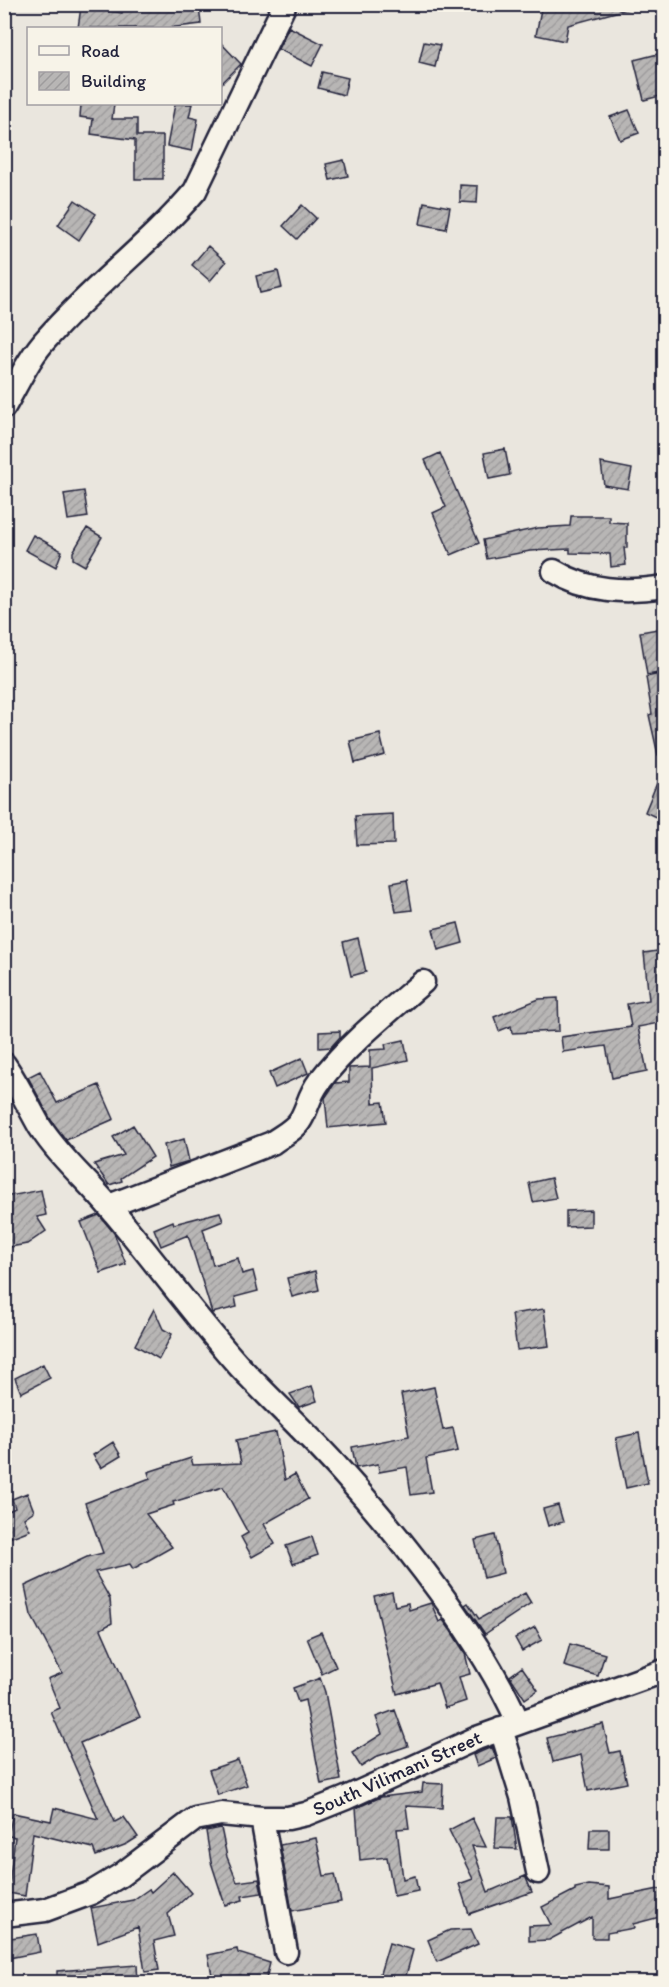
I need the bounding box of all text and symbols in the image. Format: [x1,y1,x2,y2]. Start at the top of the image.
legend [27,27,222,105]
text: Road [81,40,120,62]
text: Building [81,70,147,92]
street label: South Vilimani Street [309,1725,486,1821]

